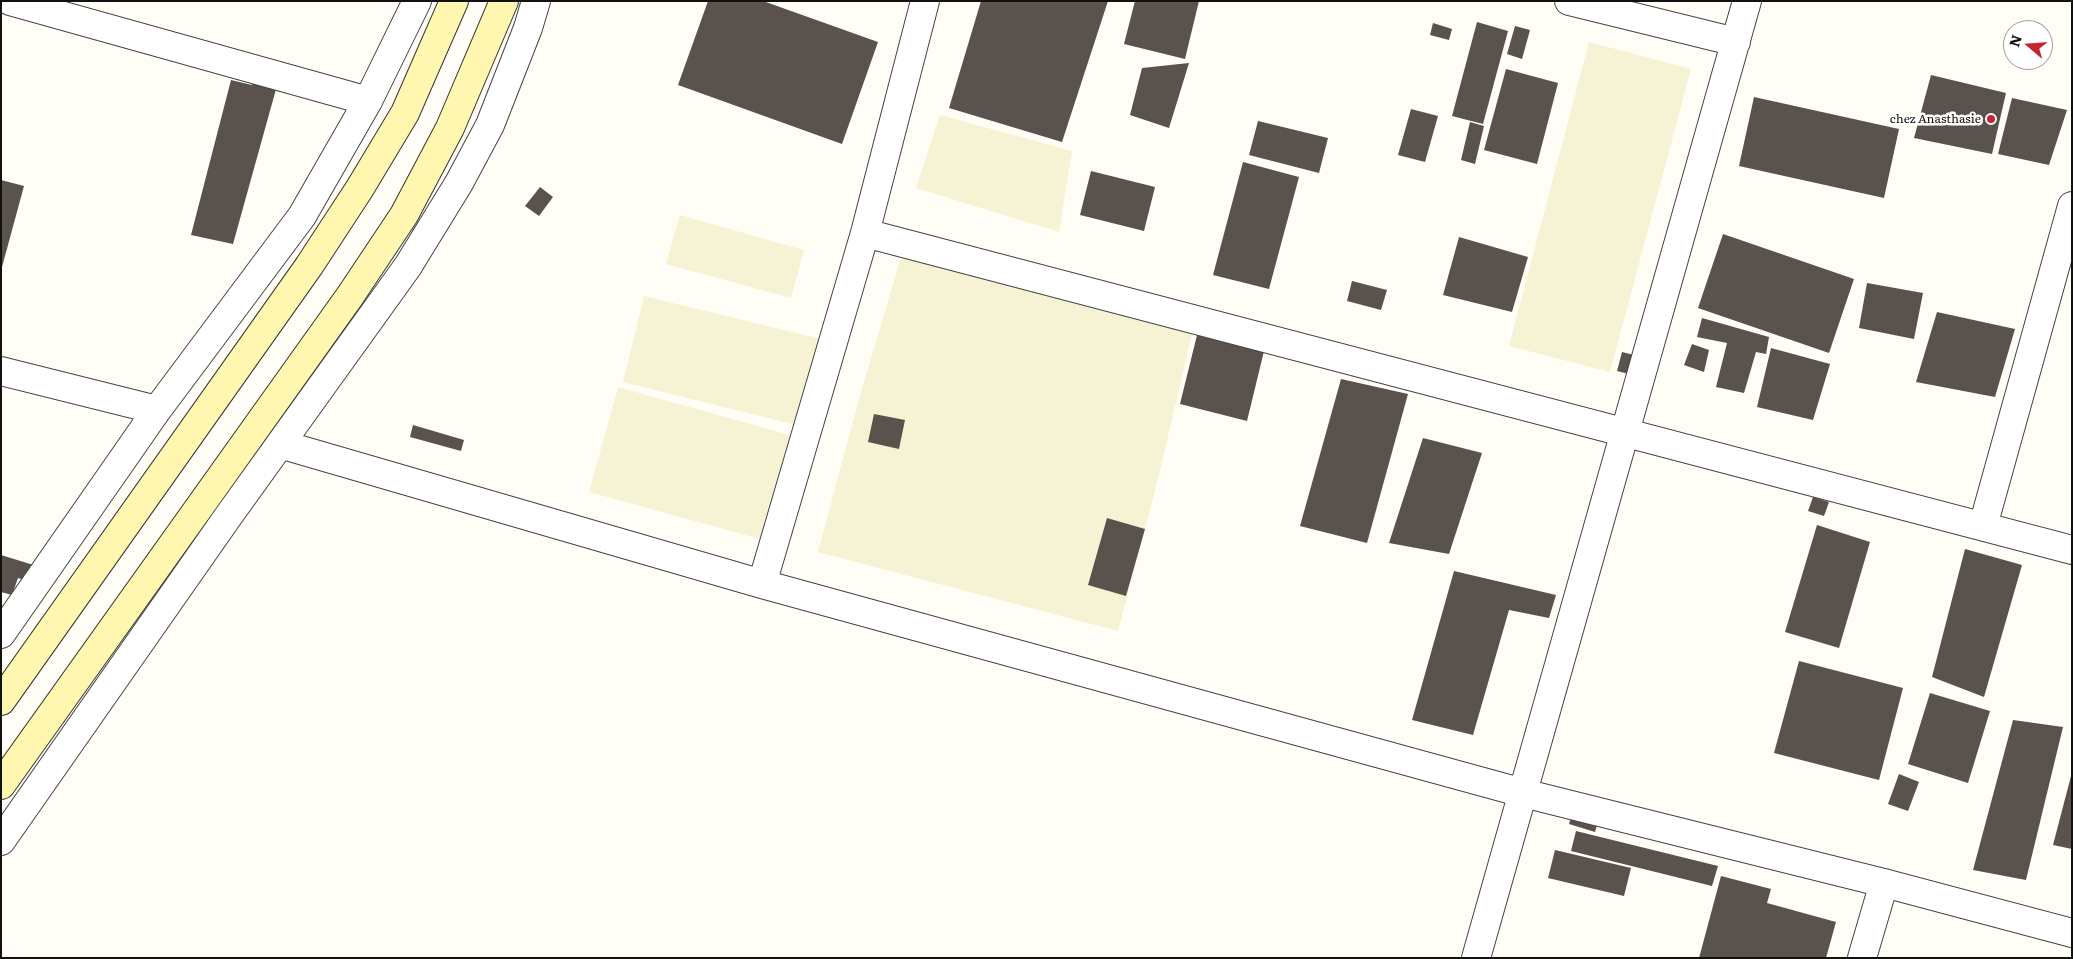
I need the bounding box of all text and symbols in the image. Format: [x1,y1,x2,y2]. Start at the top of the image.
north arrow [2003,20,2053,70]
text: N [2003,32,2026,49]
place label: chez Anasthasie [1890,112,1981,126]
marker: chez Anasthasie [1985,113,1997,125]

